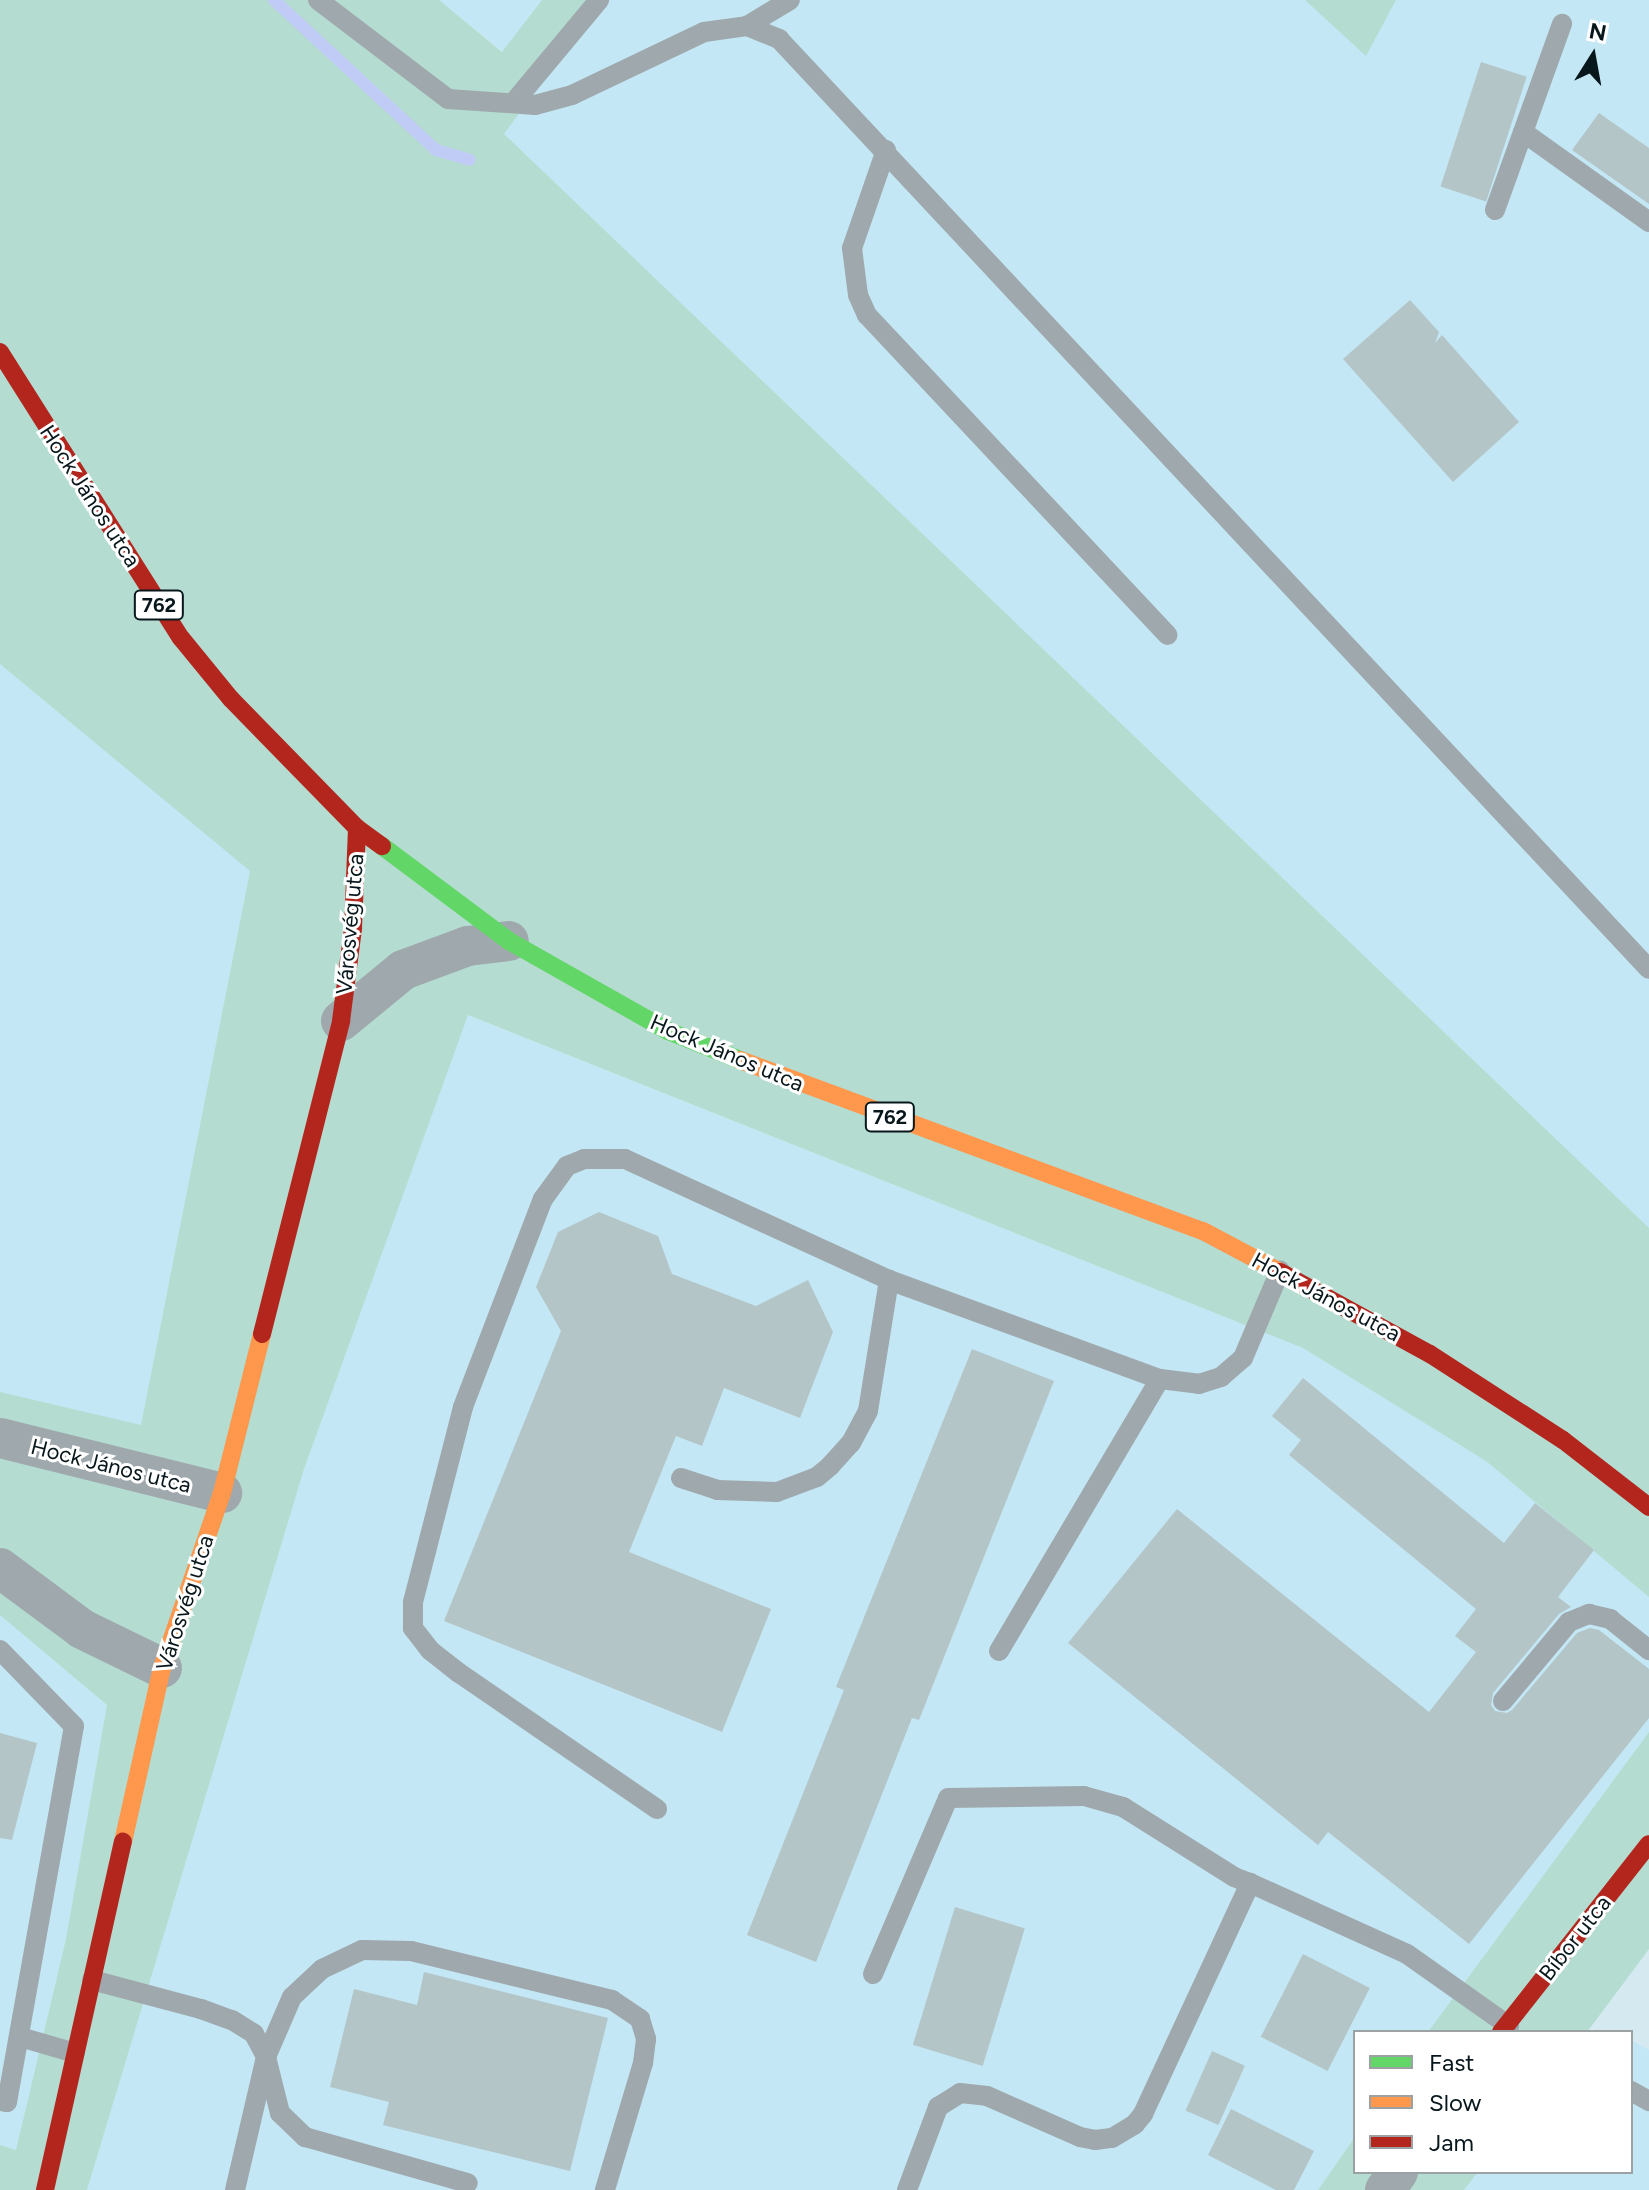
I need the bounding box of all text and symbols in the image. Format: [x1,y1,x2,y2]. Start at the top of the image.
north arrow [1553,16,1633,96]
text: N [1587,17,1609,47]
street label: Hock János utca [34,420,146,572]
road number: 762 [133,589,185,621]
street label: Városvég utca [331,853,369,995]
street label: Hock János utca [646,1009,808,1097]
road number: 762 [864,1101,916,1133]
street label: Hock János utca [1247,1247,1405,1347]
street label: Hock János utca [28,1433,194,1499]
street label: Városvég utca [151,1532,219,1674]
street label: Bíbor utca [1534,1890,1616,1986]
legend [1353,2030,1633,2174]
text: Fast [1429,2048,1474,2077]
text: Slow [1429,2088,1481,2117]
text: Jam [1429,2128,1474,2157]

